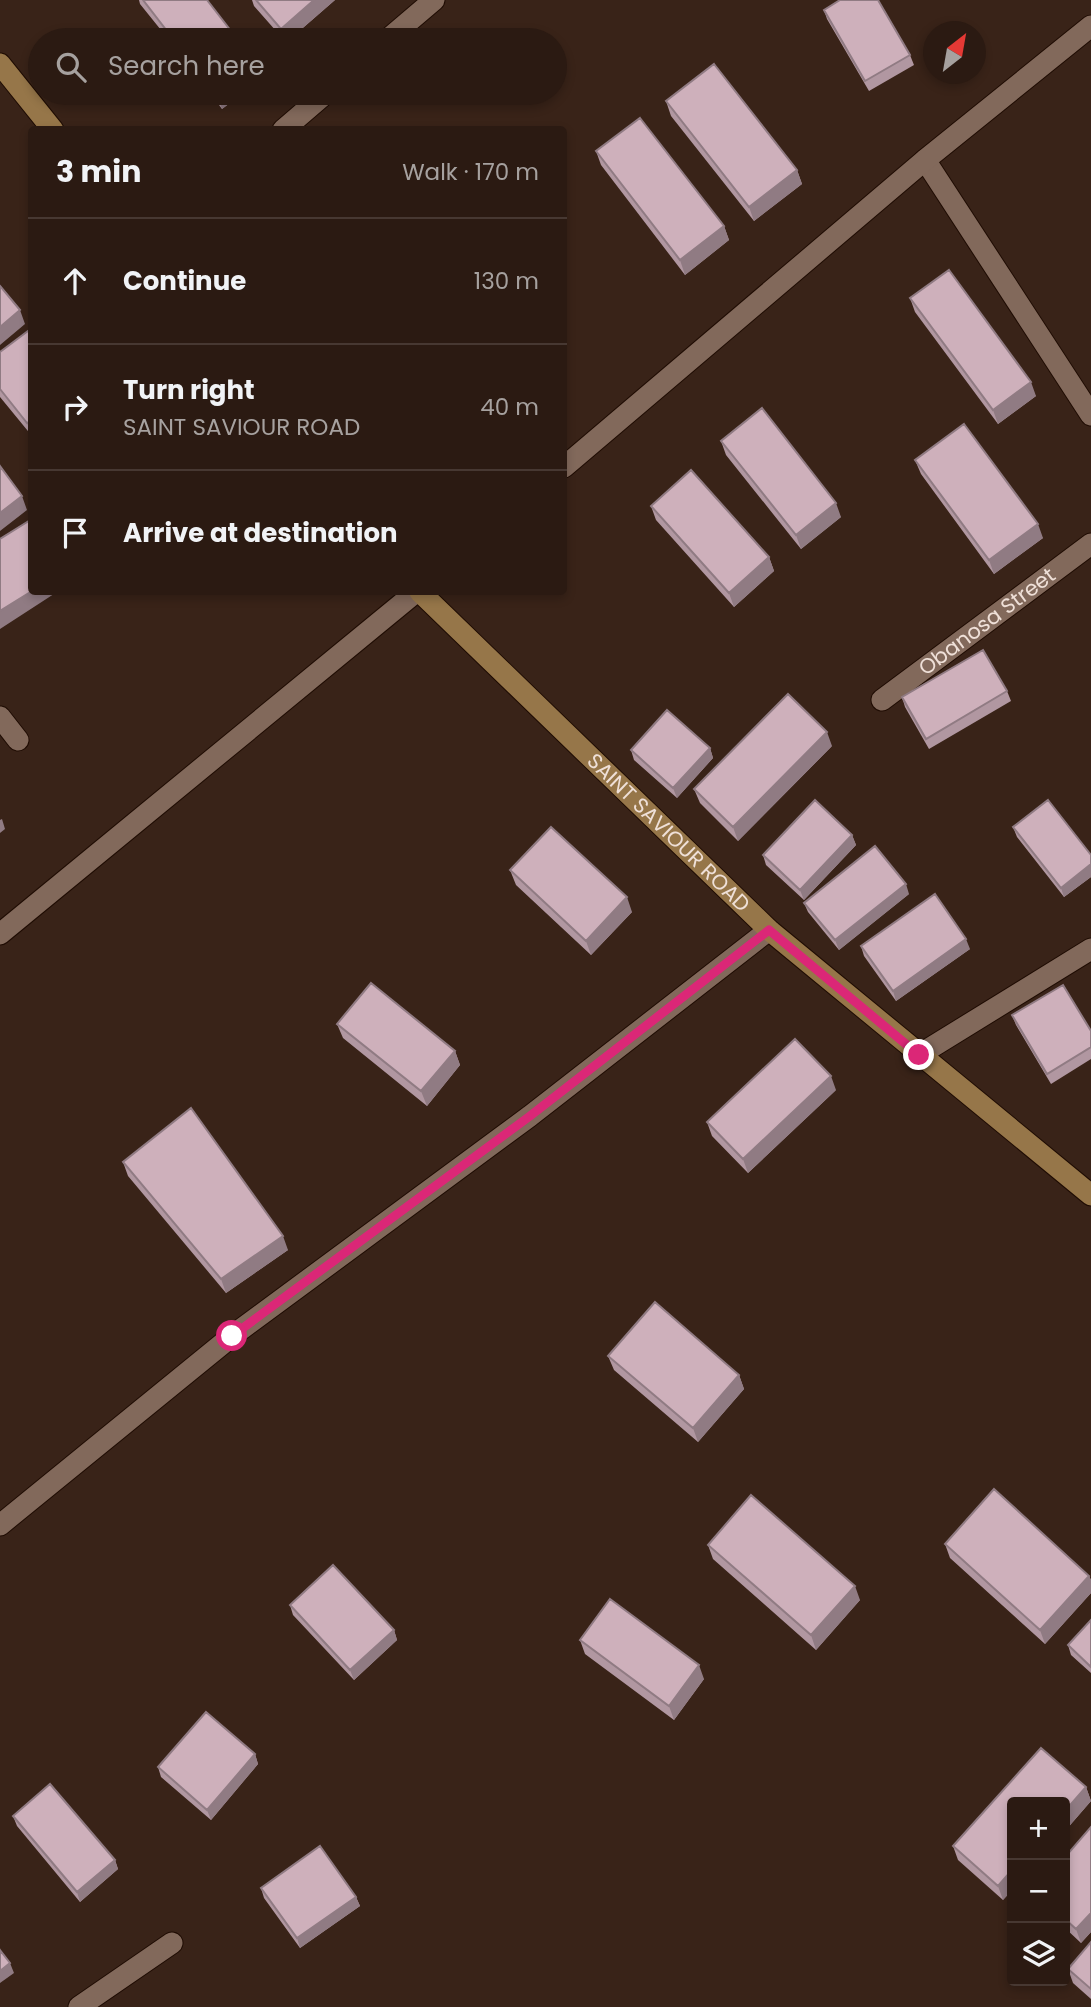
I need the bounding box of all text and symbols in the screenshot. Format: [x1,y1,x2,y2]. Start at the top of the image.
north arrow [923,21,986,84]
search box [28,28,567,105]
icon: search [52,48,90,86]
text: Search here [108,48,265,84]
text: 3 min [56,150,141,193]
text: Walk · 170 m [402,156,539,188]
icon: ahead [56,262,94,300]
text: Continue [123,263,246,299]
text: 130 m [474,265,539,297]
text: Turn right [123,372,255,408]
icon: right [56,388,94,426]
text: 40 m [480,391,539,423]
text: SAINT SAVIOUR ROAD [123,411,360,443]
icon: arrive [56,514,94,552]
text: Arrive at destination [123,515,398,551]
street label: Obanosa Street [912,561,1061,682]
street label: SAINT SAVIOUR ROAD [581,747,757,918]
route end [903,1039,934,1070]
route start [216,1320,247,1351]
map controls [1007,1797,1070,1986]
button: + [1007,1797,1070,1860]
button: − [1007,1860,1070,1923]
button: layers [1007,1923,1070,1986]

